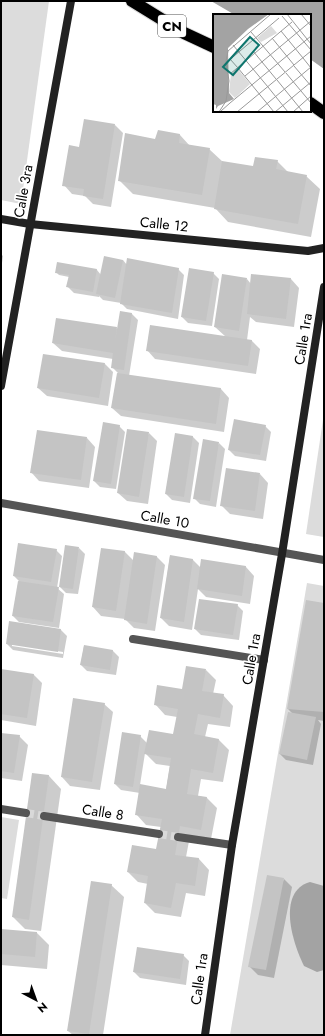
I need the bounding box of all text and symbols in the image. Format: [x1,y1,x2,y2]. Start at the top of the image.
inset map [213,14,311,112]
road number: CN [158,15,186,37]
street label: Calle 3ra [9,163,37,219]
street label: Calle 12 [139,212,189,236]
street label: Calle 1ra [289,312,317,366]
street label: Calle 10 [139,505,191,533]
street label: Calle 1ra [237,632,265,686]
street label: Calle 8 [81,799,125,825]
street label: Calle 1ra [185,952,213,1006]
north arrow [16,980,56,1020]
text: N [34,999,51,1016]

